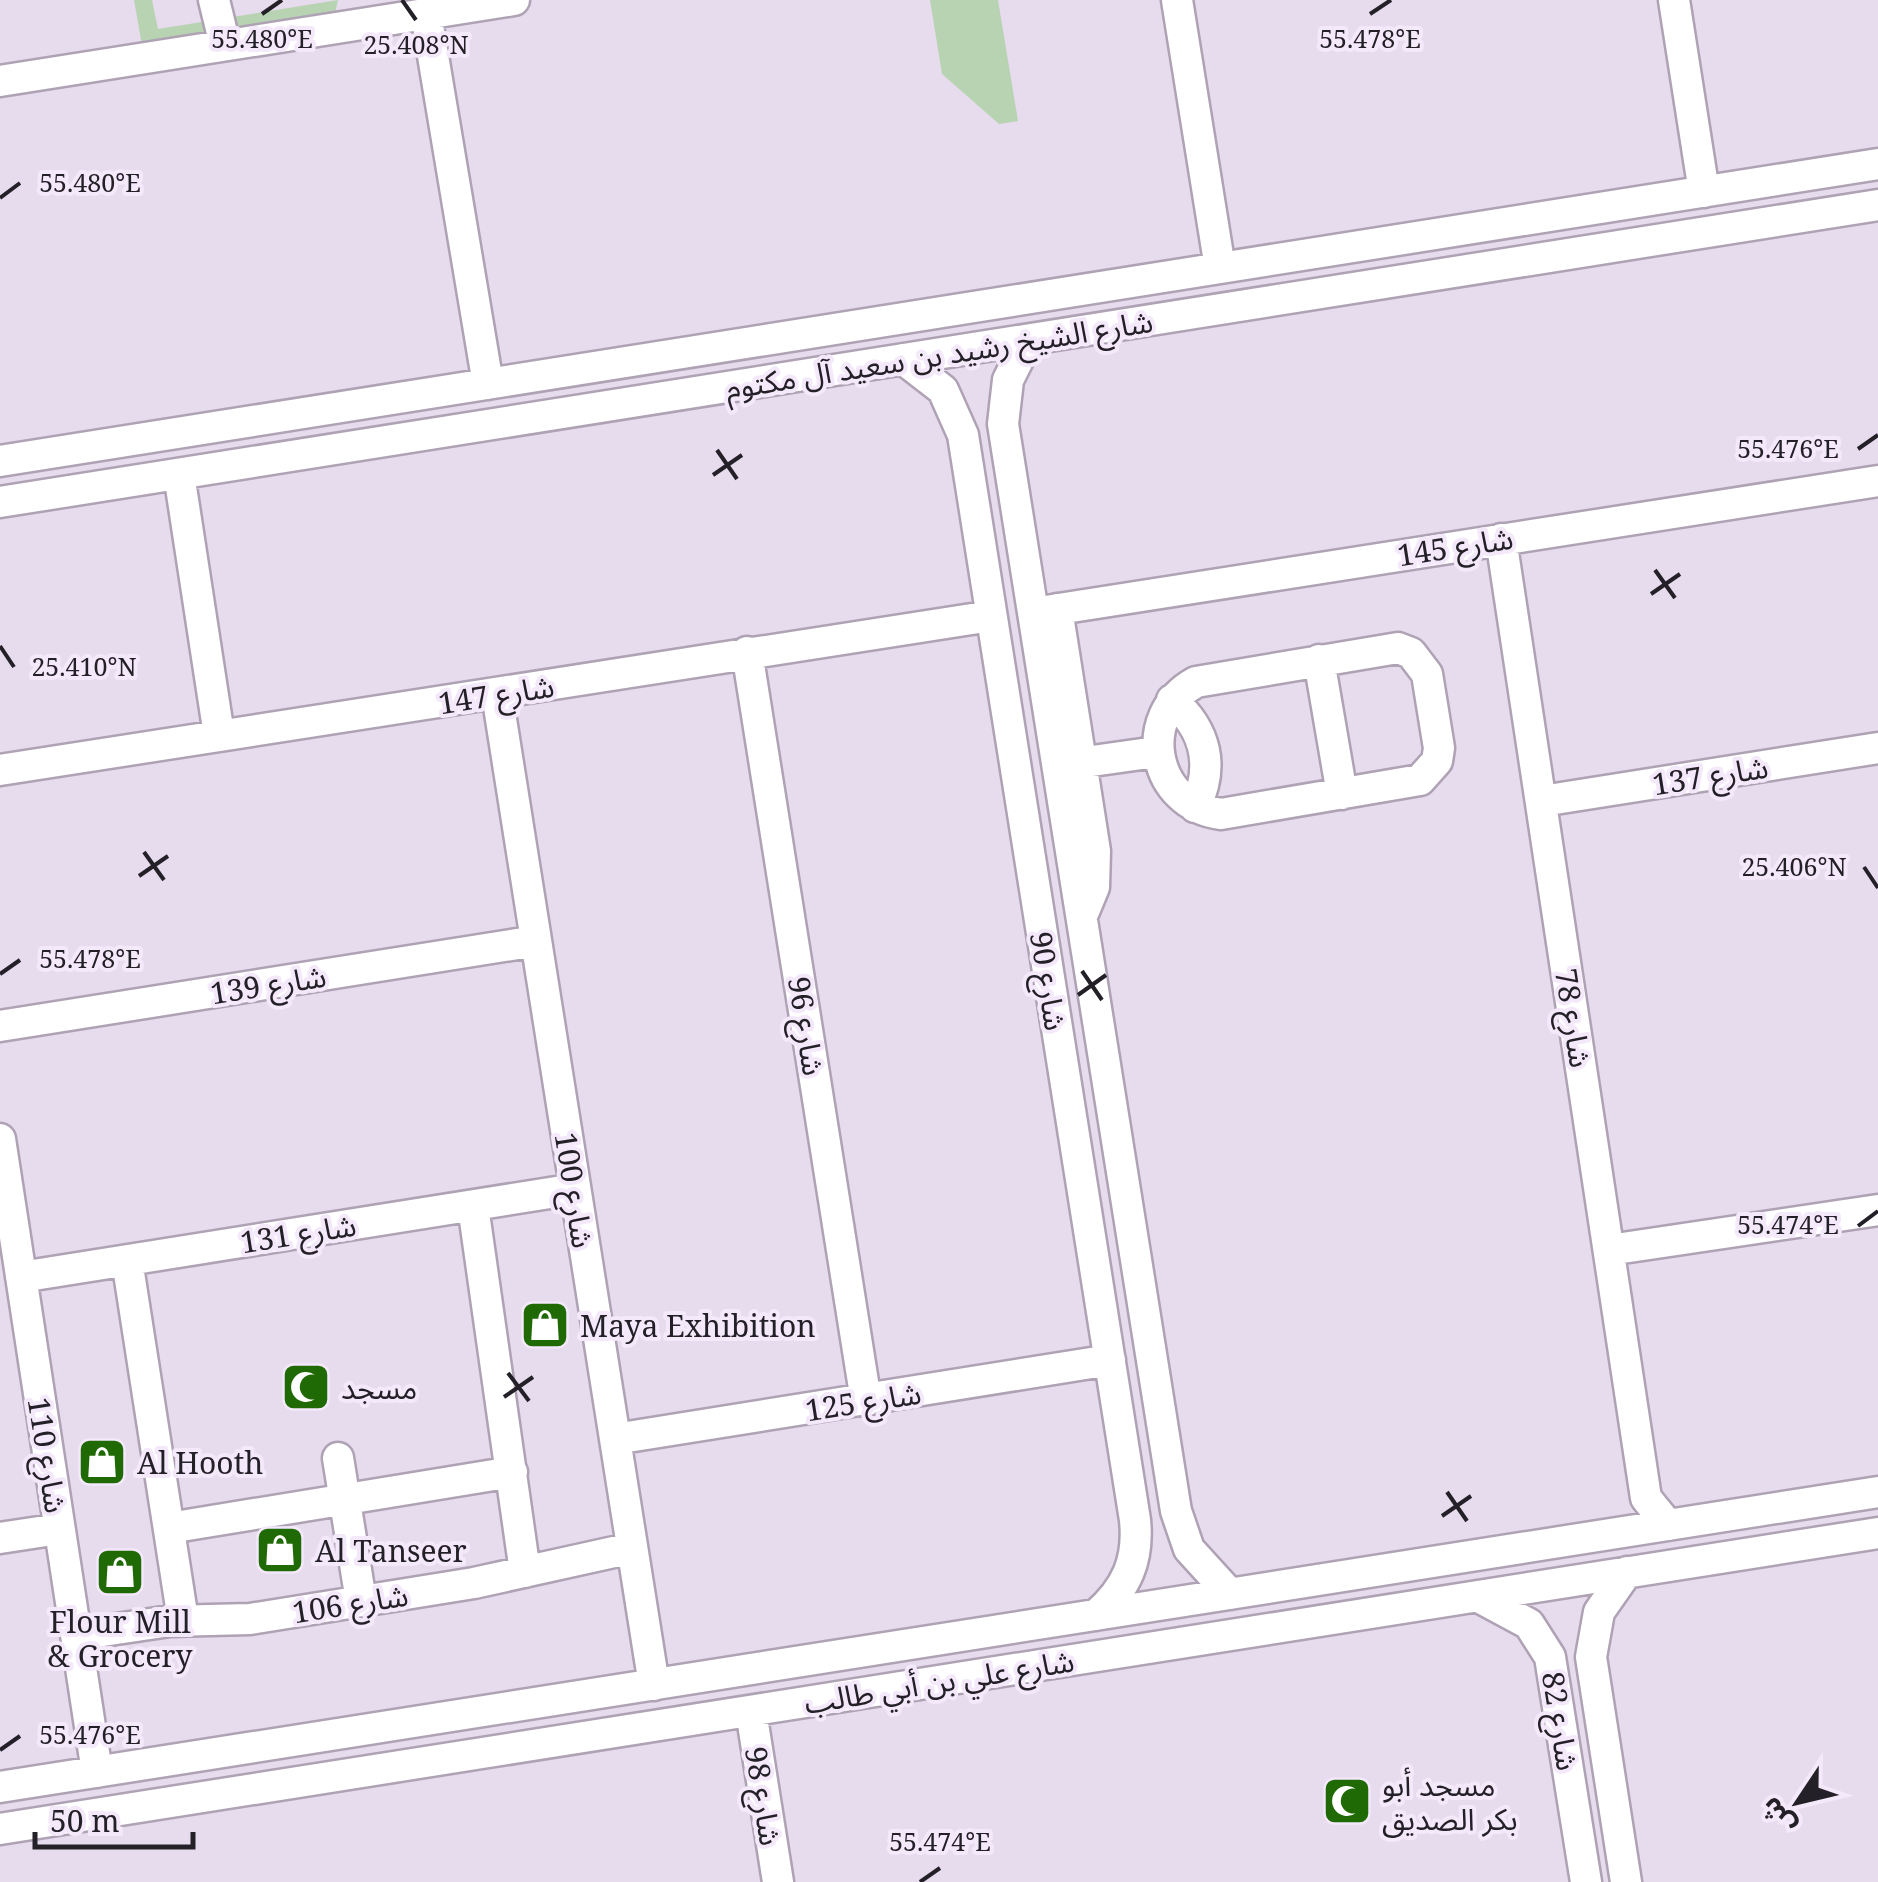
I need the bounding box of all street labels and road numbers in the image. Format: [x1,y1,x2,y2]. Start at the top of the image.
street label: شارع الشيخ رشيد بن سعيد آل مكتوم [722,300,1156,411]
street label: شارع 145 [1394,517,1516,578]
street label: شارع 147 [435,665,557,726]
street label: شارع 137 [1649,746,1771,807]
street label: شارع 90 [1018,928,1077,1034]
street label: شارع 139 [207,955,329,1016]
street label: شارع 78 [1543,965,1602,1071]
street label: شارع 96 [776,973,835,1079]
street label: شارع 100 [543,1129,604,1251]
street label: شارع 131 [237,1204,359,1265]
street label: شارع 125 [802,1372,924,1433]
street label: شارع 110 [16,1394,77,1516]
street label: شارع 106 [289,1574,411,1635]
street label: شارع علي بن أبي طالب [801,1639,1077,1726]
street label: شارع 82 [1530,1668,1589,1774]
street label: شارع 98 [733,1743,792,1849]

